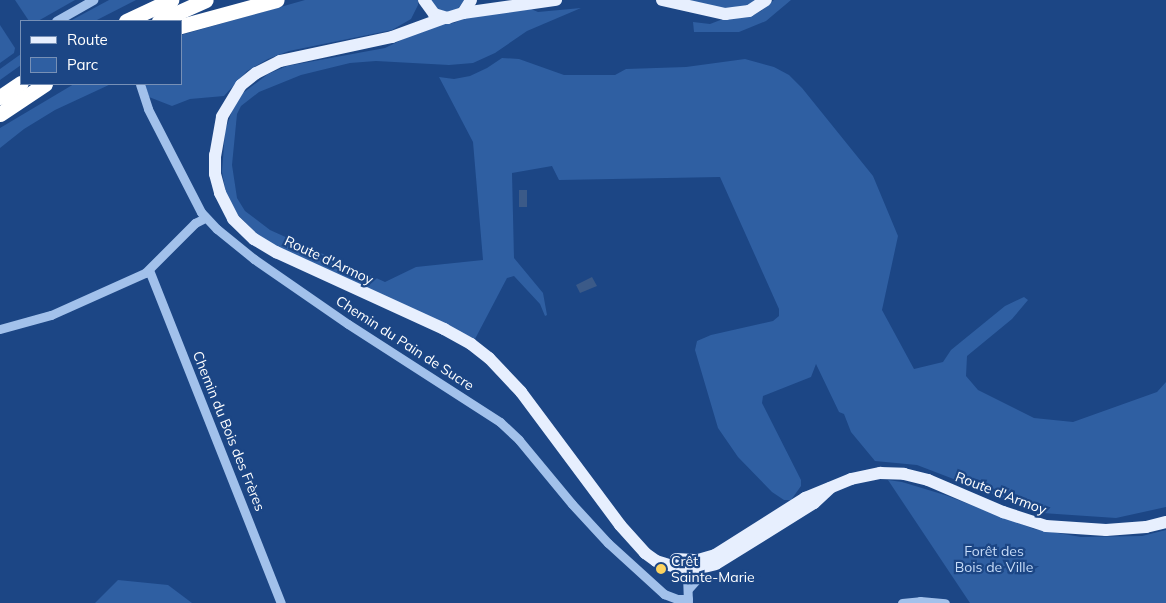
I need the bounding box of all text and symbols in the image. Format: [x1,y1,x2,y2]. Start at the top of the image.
legend [20,20,182,85]
text: Route [67,30,108,49]
text: Parc [67,55,98,74]
street label: Route d'Armoy [282,232,376,288]
street label: Chemin du Pain de Sucre [333,292,477,394]
street label: Chemin du Bois des Frères [189,349,269,513]
street label: Route d'Armoy [953,468,1049,518]
park label: Forêt des Bois de Ville [955,543,1033,576]
place label: Crêt Sainte-Marie [671,553,755,586]
marker: Crêt Sainte-Marie [655,563,667,575]

